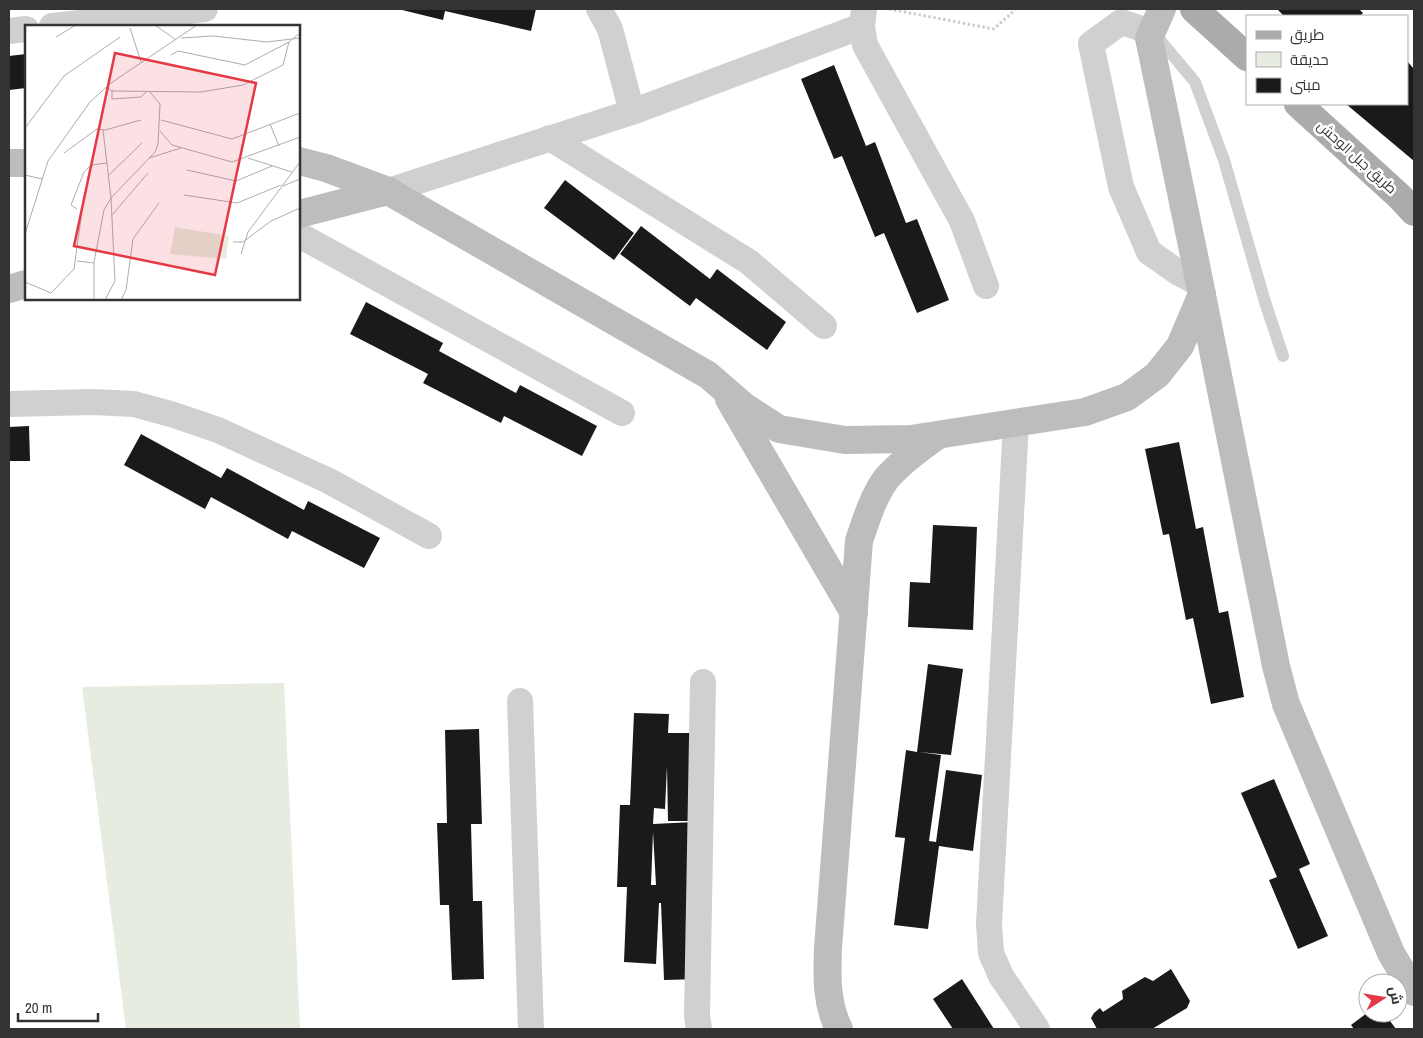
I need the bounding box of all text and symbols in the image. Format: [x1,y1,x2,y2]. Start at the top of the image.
legend [1246,15,1408,105]
text: طريق [1290,24,1324,45]
inset map [25,25,300,300]
text: حديقة [1290,49,1329,70]
text: مبنى [1290,74,1321,95]
street label: طريق جبل الوحش [1313,117,1401,197]
north arrow [1358,973,1408,1023]
text: ش [1385,985,1406,1006]
scale bar [18,990,98,1022]
text: 20 m [25,997,52,1018]

